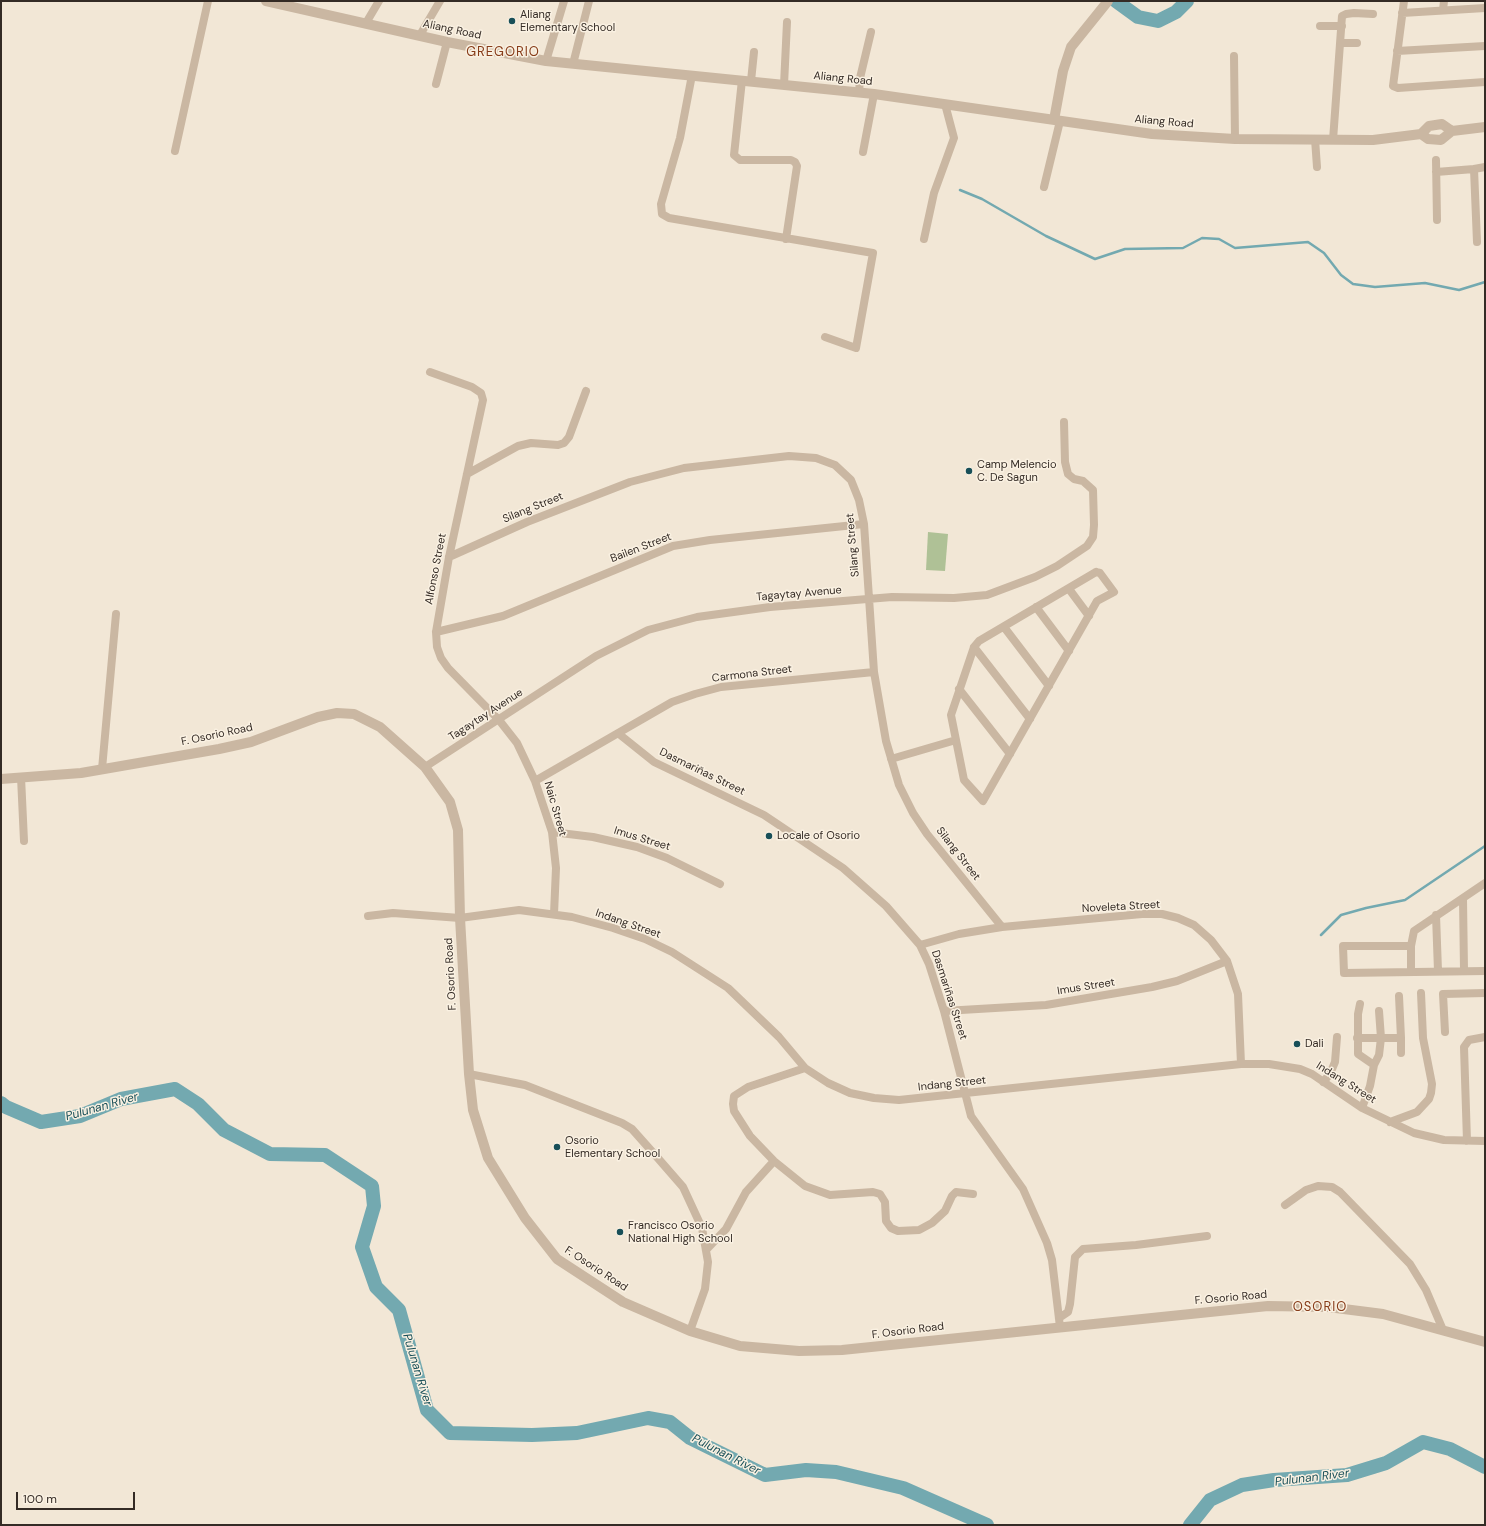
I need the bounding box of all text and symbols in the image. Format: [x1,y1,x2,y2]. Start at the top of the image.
place label: Aliang Elementary School [520,8,615,34]
marker: Aliang Elementary School [507,16,517,26]
street label: Aliang Road [422,17,482,43]
district label: GREGORIO [466,45,540,61]
street label: Aliang Road [813,69,873,89]
street label: Aliang Road [1134,113,1194,131]
place label: Camp Melencio C. De Sagun [977,458,1056,484]
marker: Camp Melencio C. De Sagun [964,466,974,476]
street label: Silang Street [501,490,565,526]
street label: Silang Street [844,513,862,577]
street label: Bailen Street [609,530,673,566]
street label: Alfonso Street [423,532,449,606]
street label: Tagaytay Avenue [756,584,842,604]
street label: Carmona Street [711,663,793,685]
street label: Tagaytay Avenue [446,686,526,744]
street label: F. Osorio Road [180,721,254,749]
street label: Dasmariñas Street [657,746,747,798]
street label: Naic Street [541,780,569,838]
street label: Imus Street [612,824,672,854]
street label: Silang Street [933,825,983,883]
place label: Locale of Osorio [777,829,860,843]
marker: Locale of Osorio [764,831,774,841]
street label: Noveleta Street [1081,898,1161,916]
street label: Indang Street [594,907,662,941]
street label: F. Osorio Road [443,937,459,1011]
street label: Dasmariñas Street [928,949,970,1041]
street label: Imus Street [1056,976,1116,998]
place label: Dali [1305,1037,1324,1051]
marker: Dali [1292,1039,1302,1049]
street label: Indang Street [1314,1059,1378,1107]
street label: Indang Street [917,1074,987,1094]
water label: Pulunan River [64,1090,140,1124]
place label: Osorio Elementary School [565,1134,660,1160]
marker: Osorio Elementary School [552,1142,562,1152]
place label: Francisco Osorio National High School [628,1219,733,1245]
marker: Francisco Osorio National High School [615,1227,625,1237]
street label: F. Osorio Road [562,1244,630,1294]
street label: F. Osorio Road [1194,1288,1268,1308]
district label: OSORIO [1293,1300,1347,1316]
street label: F. Osorio Road [871,1320,945,1342]
water label: Pulunan River [399,1332,435,1408]
water label: Pulunan River [689,1432,763,1478]
water label: Pulunan River [1274,1466,1350,1490]
scale bar [18,1484,137,1510]
text: 100 m [23,1491,57,1507]

